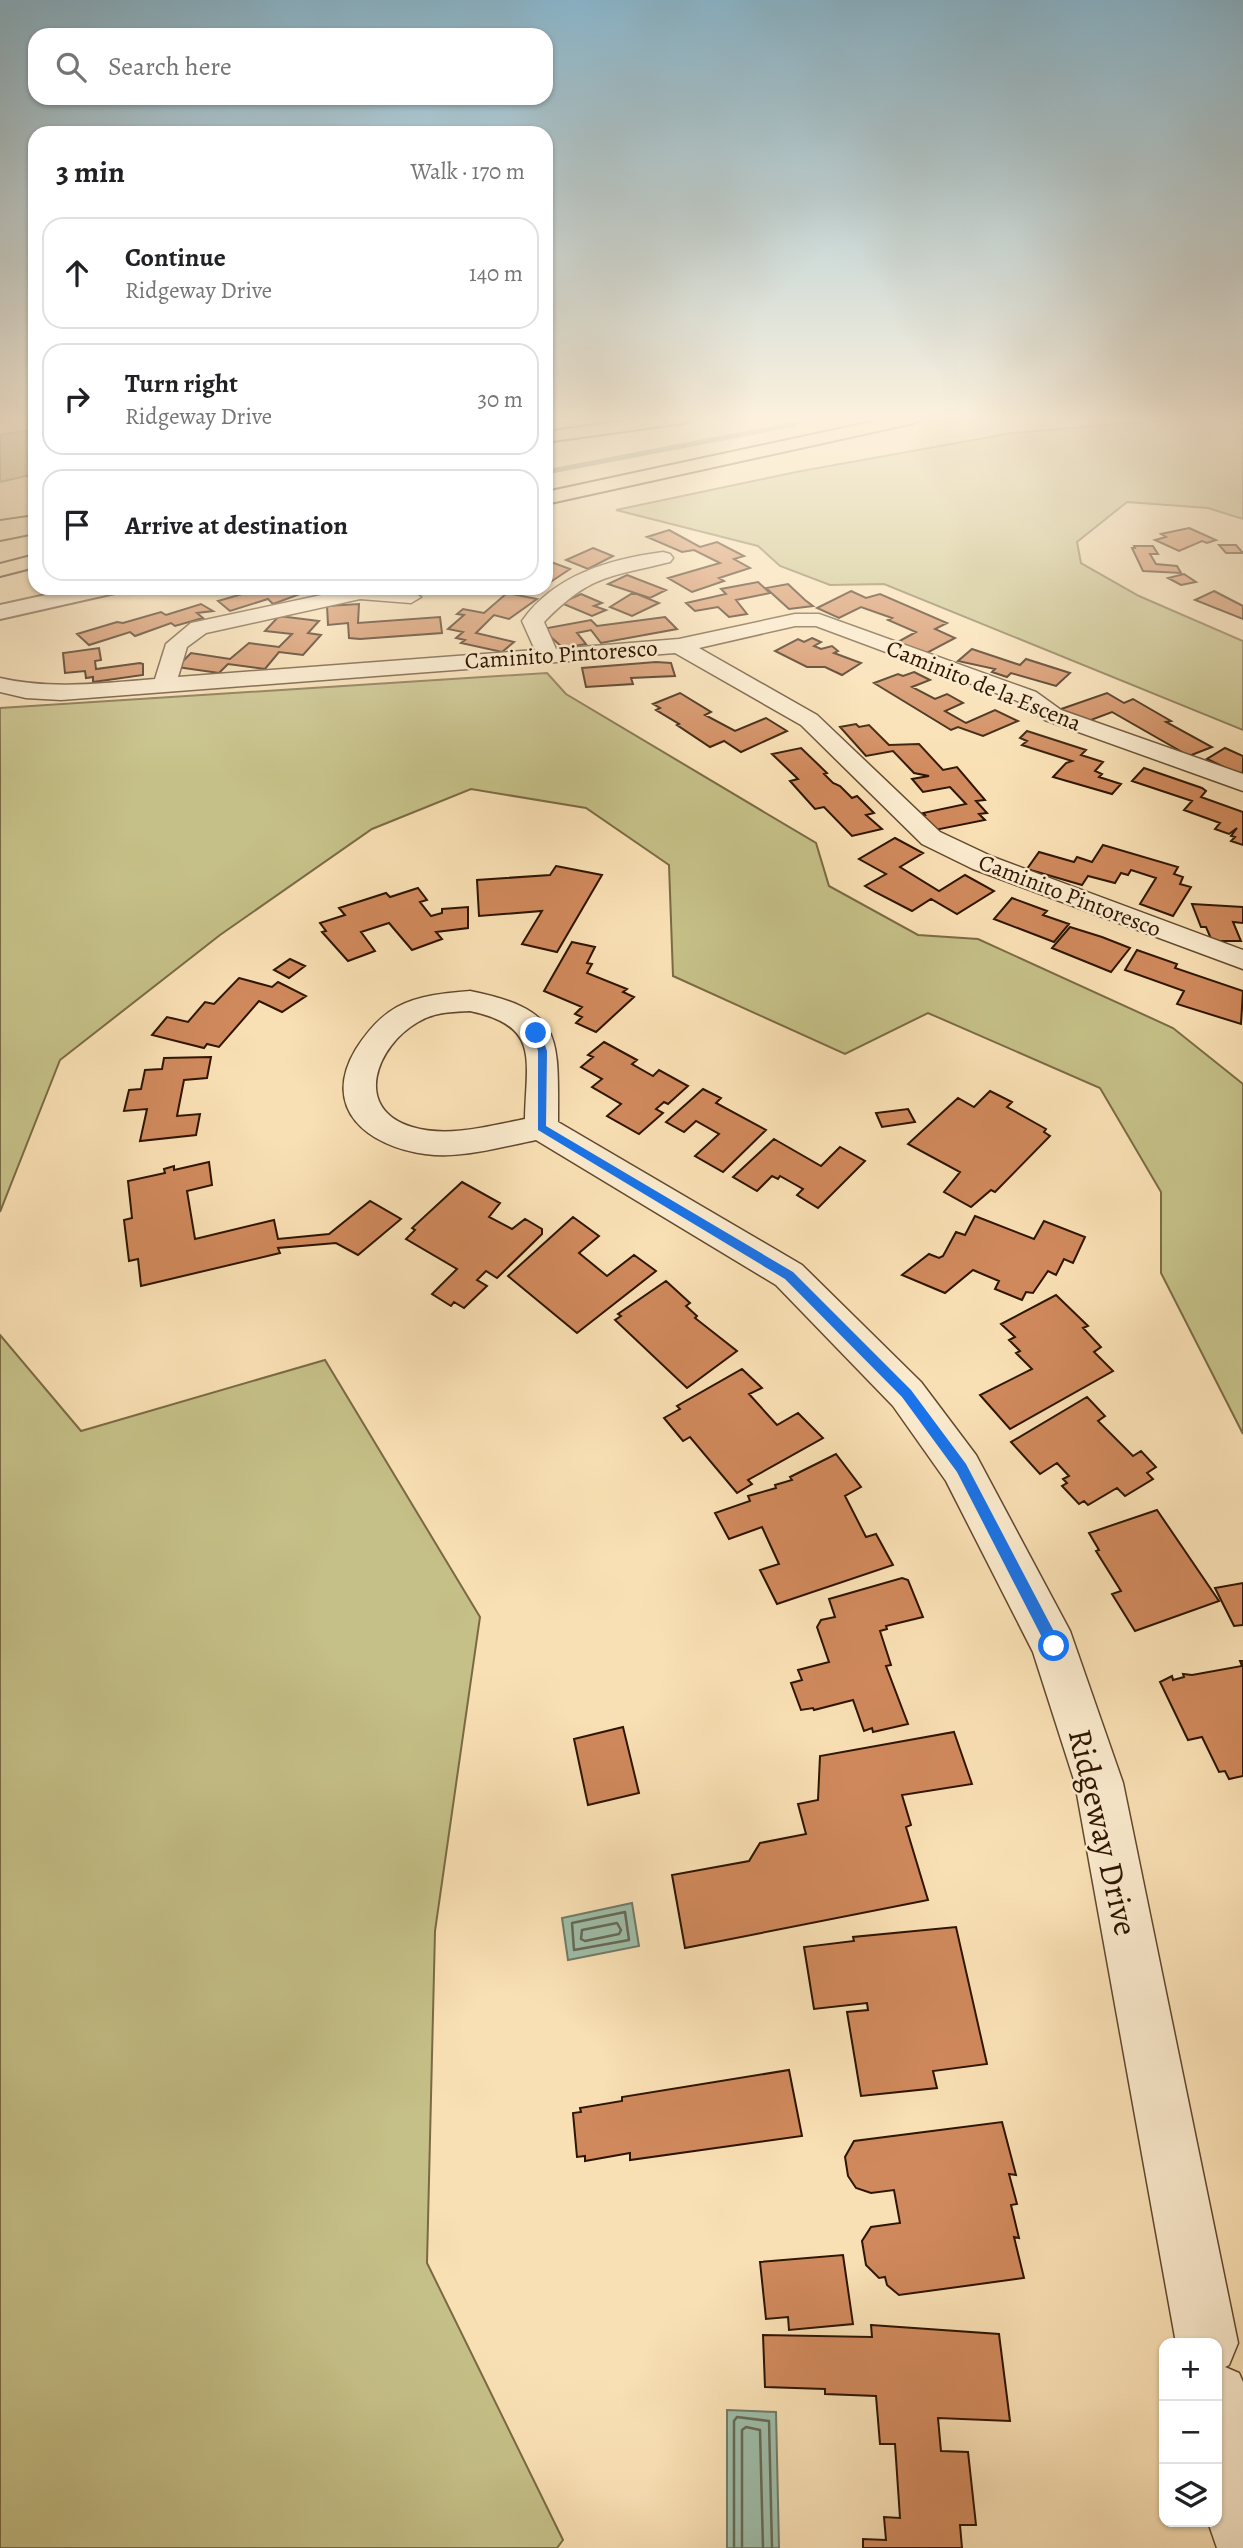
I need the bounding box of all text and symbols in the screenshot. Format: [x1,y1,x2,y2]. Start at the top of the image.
search box [28,28,553,105]
icon: search [52,48,90,86]
text: Search here [108,49,232,84]
text: 3 min [56,152,125,192]
text: Walk · 170 m [411,156,525,187]
text: Continue [125,240,226,275]
icon: ahead [58,254,96,292]
text: 140 m [469,258,523,289]
text: Ridgeway Drive [125,275,272,306]
text: Turn right [125,366,238,401]
icon: right [58,380,96,418]
text: 30 m [477,384,523,415]
text: Ridgeway Drive [125,401,272,432]
icon: arrive [58,506,96,544]
text: Arrive at destination [125,508,348,543]
street label: Caminito Pintoresco [464,632,658,677]
street label: Caminito de la Escena [882,632,1086,739]
street label: Caminito Pintoresco [974,846,1165,945]
route end [520,1017,551,1048]
route start [1038,1630,1069,1661]
street label: Ridgeway Drive [1058,1724,1149,1940]
map controls [1159,2338,1222,2527]
button: + [1159,2338,1222,2401]
button: − [1159,2401,1222,2464]
button: layers [1159,2464,1222,2527]

